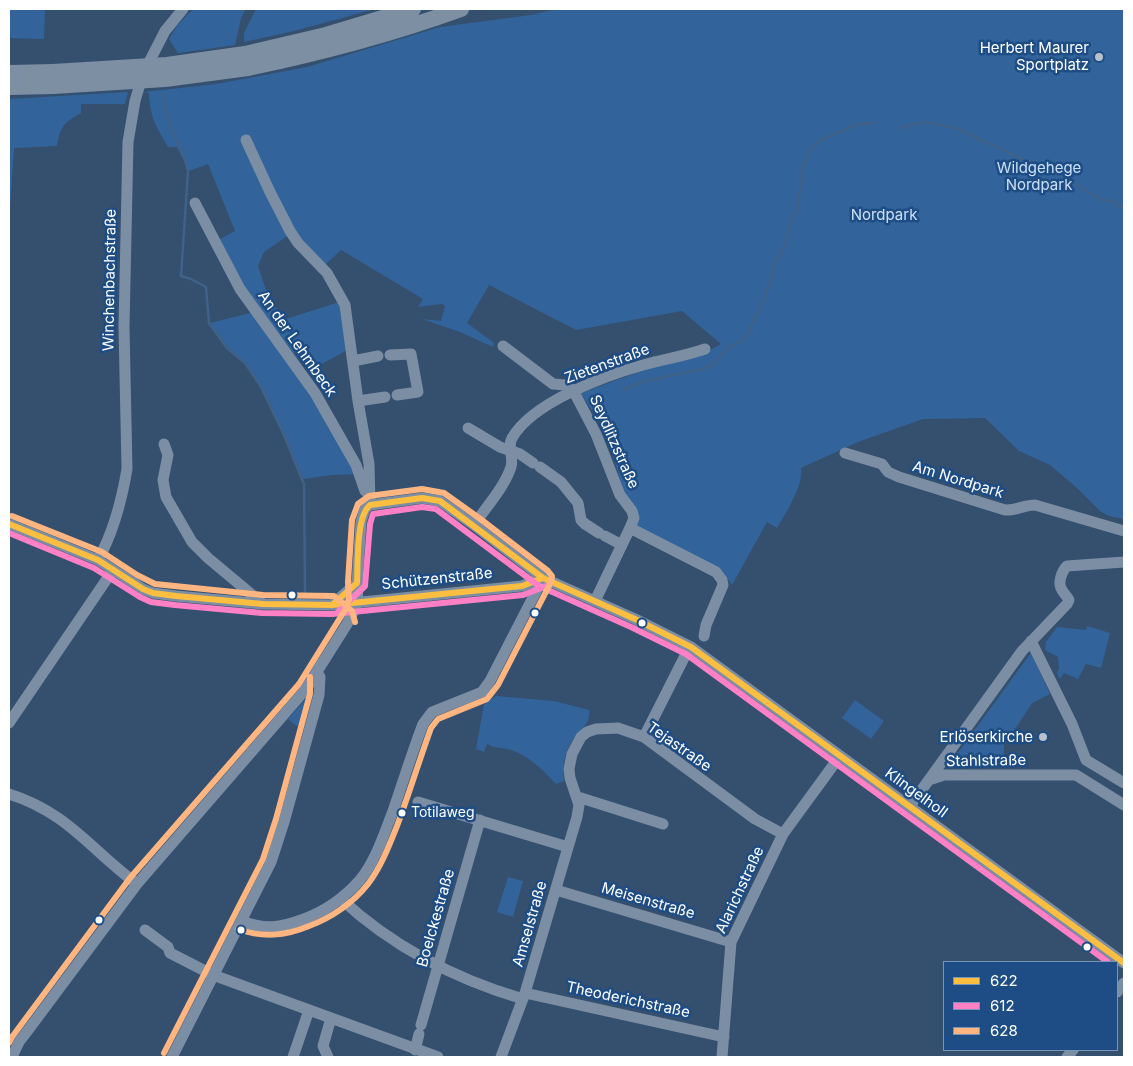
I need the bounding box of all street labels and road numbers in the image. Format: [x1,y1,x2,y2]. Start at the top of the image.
street label: Winchenbachstraße [100,209,120,351]
street label: An der Lehmbeck [254,288,340,400]
street label: Zietenstraße [562,340,652,388]
street label: Seydlitzstraße [585,392,643,492]
street label: Am Nordpark [910,458,1006,502]
street label: Schützenstraße [381,564,493,594]
street label: Tejastraße [643,718,715,776]
street label: Stahlstraße [946,751,1026,771]
street label: Klingelholl [881,764,951,822]
street label: Alarichstraße [712,843,768,937]
street label: Boelckestraße [413,867,459,969]
street label: Amselstraße [509,879,551,969]
street label: Meisenstraße [599,879,697,923]
street label: Theoderichstraße [564,978,692,1022]

